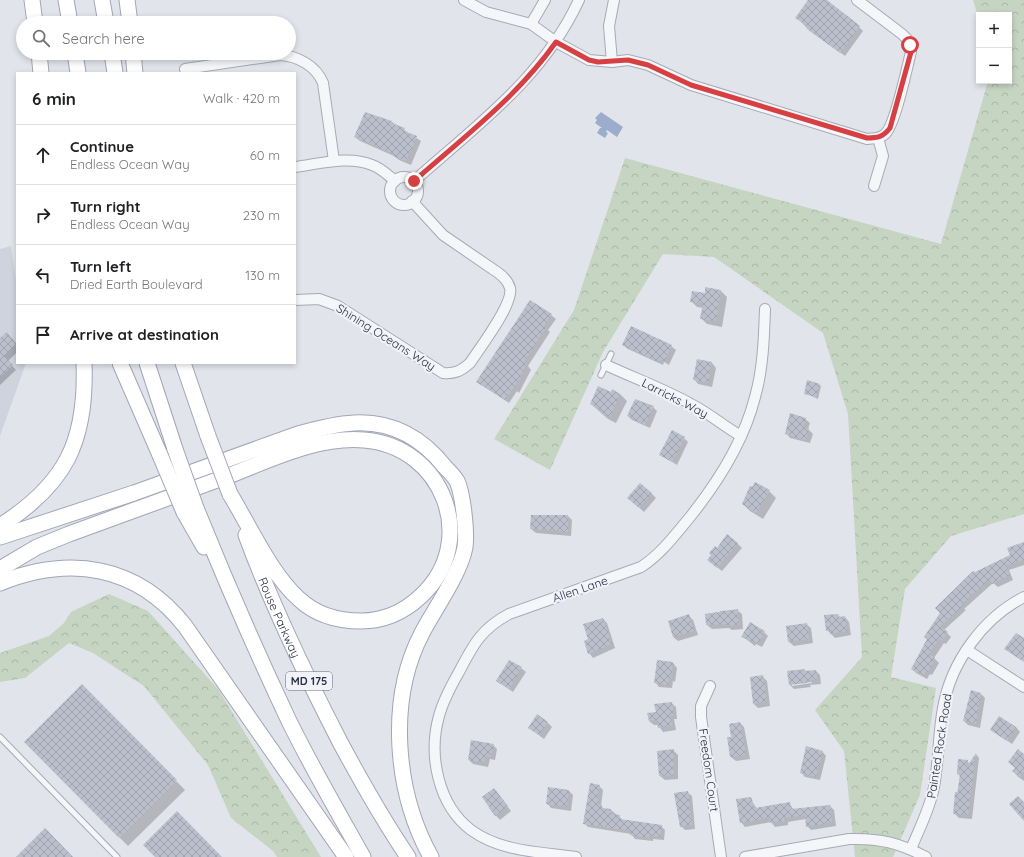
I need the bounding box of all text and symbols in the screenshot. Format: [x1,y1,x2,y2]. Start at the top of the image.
map controls [976,12,1012,84]
button: + [976,12,1012,48]
search box [16,16,296,60]
icon: search [30,27,52,49]
text: Search here [62,29,145,48]
route start [901,36,919,54]
button: − [976,48,1012,84]
text: 6 min [32,88,76,109]
text: Walk · 420 m [203,90,280,106]
text: Continue [70,137,134,156]
icon: ahead [32,144,54,166]
text: 60 m [250,147,280,163]
text: Endless Ocean Way [70,156,190,172]
route end [405,172,423,190]
text: Turn right [70,197,141,216]
icon: right [32,204,54,226]
text: 230 m [243,207,280,223]
text: Endless Ocean Way [70,216,190,232]
text: Turn left [70,257,132,276]
icon: left [32,264,54,286]
text: 130 m [245,267,280,283]
text: Dried Earth Boulevard [70,276,203,292]
street label: Shining Oceans Way [334,300,438,374]
icon: arrive [32,324,54,346]
text: Arrive at destination [70,325,219,344]
street label: Larricks Way [639,375,711,421]
street label: Allen Lane [550,572,610,605]
street label: Rouse Parkway [256,575,304,660]
road number: MD 175 [286,672,332,690]
street label: Painted Rock Road [923,692,955,800]
street label: Freedom Court [696,727,722,813]

